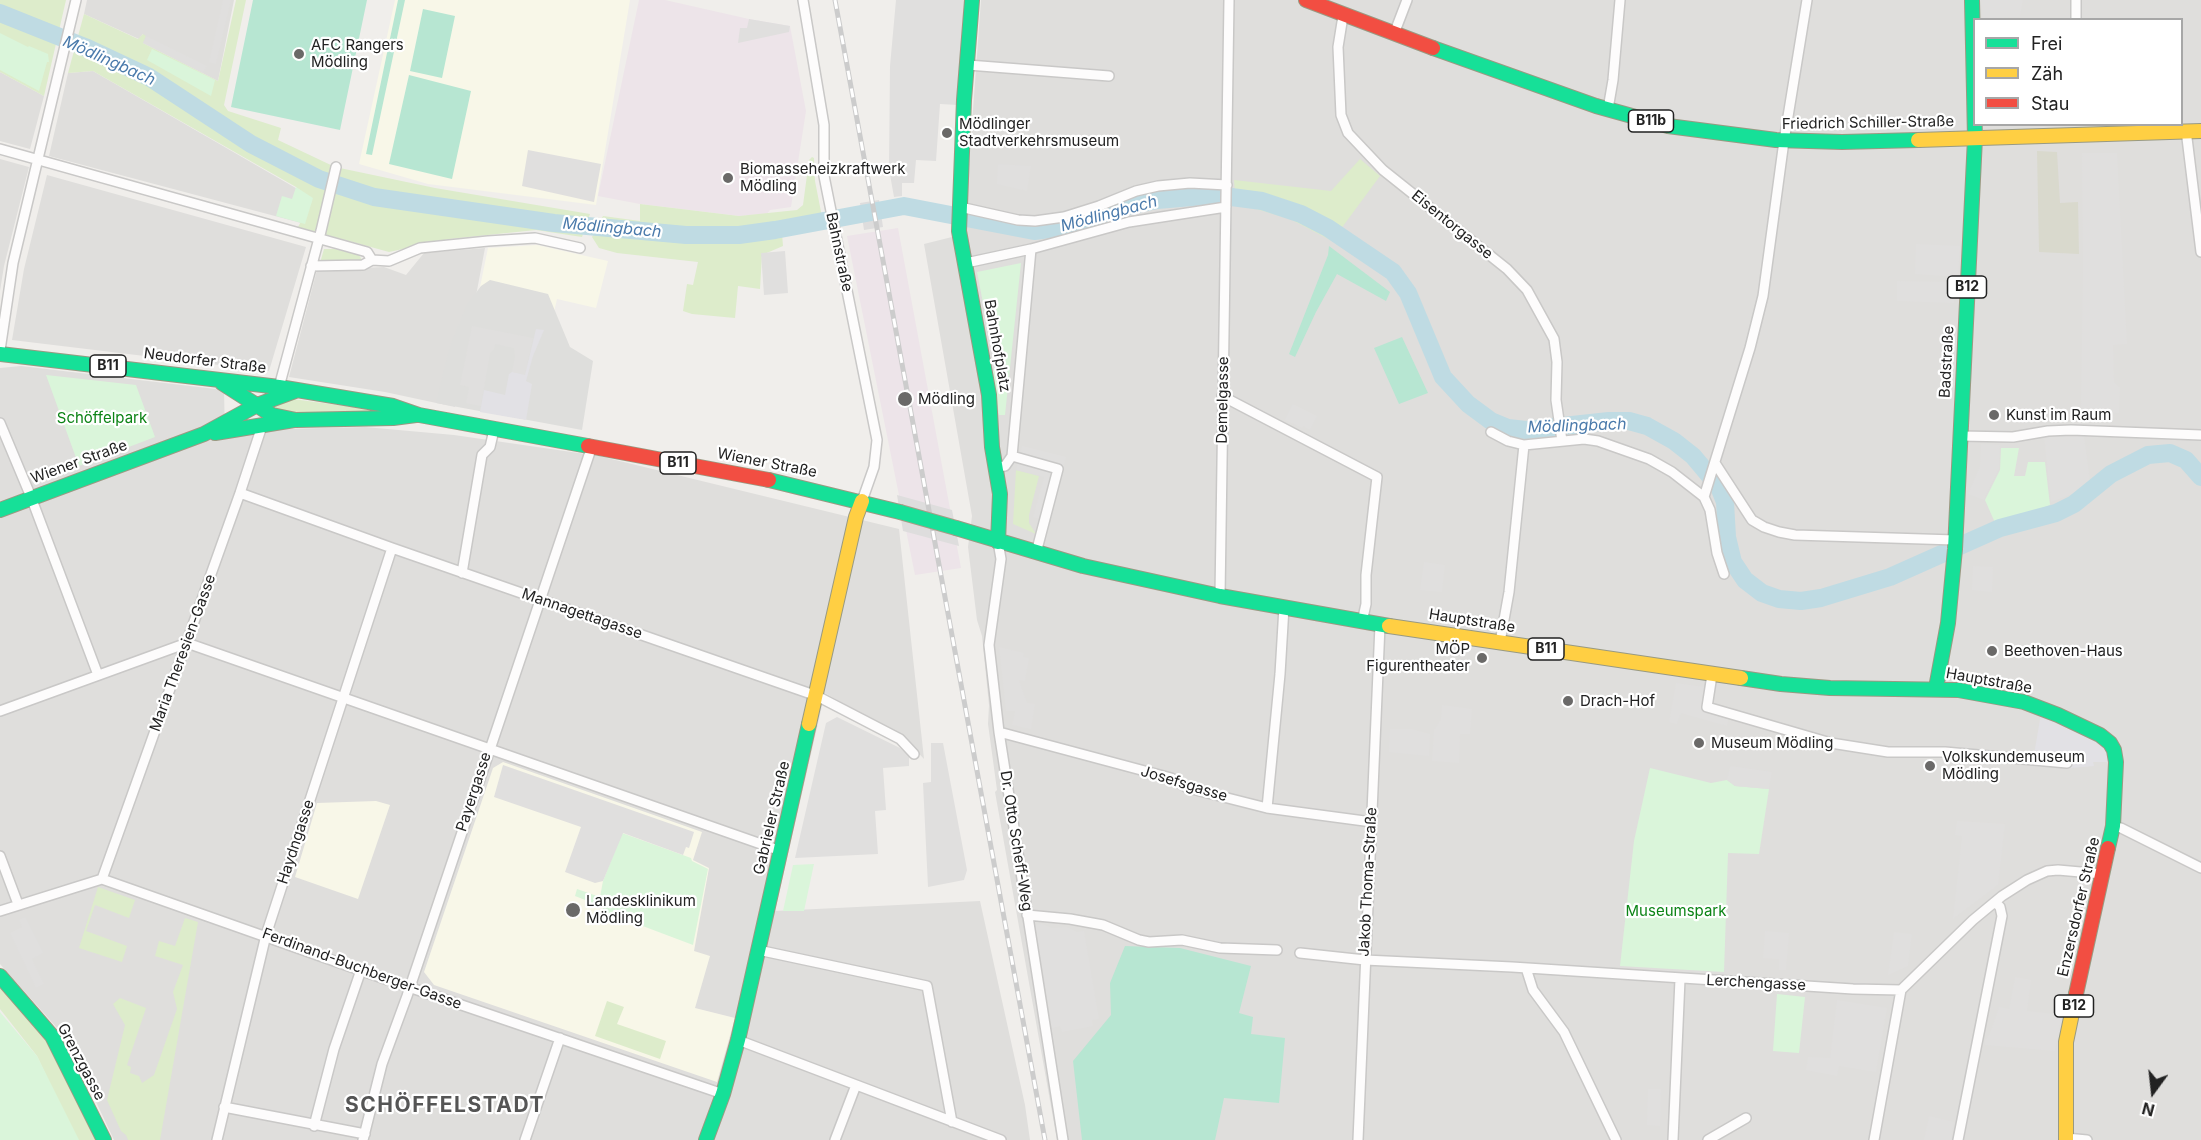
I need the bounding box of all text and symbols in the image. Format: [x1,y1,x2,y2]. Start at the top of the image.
legend [1973,18,2183,126]
water label: Mödlingbach [60,32,158,90]
text: Frei [2031,33,2062,54]
place label: AFC Rangers Mödling [311,36,404,71]
marker: AFC Rangers Mödling [292,47,306,61]
text: Zäh [2031,63,2063,84]
text: Stau [2031,93,2069,114]
road number: B11b [1628,110,1674,132]
street label: Friedrich Schiller-Straße [1782,112,1954,134]
place label: Mödlinger Stadtverkehrsmuseum [959,115,1119,150]
marker: Mödlinger Stadtverkehrsmuseum [940,126,954,140]
place label: Biomasseheizkraftwerk Mödling [740,160,905,195]
marker: Biomasseheizkraftwerk Mödling [721,171,735,185]
street label: Eisentorgasse [1408,187,1496,263]
water label: Mödlingbach [1059,192,1159,236]
street label: Bahnstraße [822,211,856,293]
water label: Mödlingbach [562,214,662,242]
road number: B12 [1948,276,1986,298]
street label: Bahnhofplatz [980,298,1014,394]
street label: Badstraße [1936,325,1958,399]
street label: Neudorfer Straße [143,345,267,377]
road number: B11 [90,355,126,377]
street label: Demelgasse [1213,356,1233,444]
marker: Mödling [896,390,914,408]
place label: Mödling [918,390,975,408]
place label: Kunst im Raum [2006,406,2111,424]
marker: Kunst im Raum [1987,408,2001,422]
park label: Schöffelpark [57,409,147,427]
water label: Mödlingbach [1527,415,1627,437]
street label: Wiener Straße [28,436,130,488]
street label: Wiener Straße [716,445,818,481]
road number: B11 [660,452,696,474]
street label: Maria Theresien-Gasse [146,572,220,734]
street label: Mannagettagasse [519,585,645,643]
street label: Hauptstraße [1427,605,1517,637]
road number: B11 [1528,638,1564,660]
place label: MÖP Figurentheater [1366,640,1470,675]
place label: Beethoven-Haus [2004,642,2123,660]
marker: Beethoven-Haus [1985,644,1999,658]
marker: MÖP Figurentheater [1475,651,1489,665]
street label: Hauptstraße [1944,665,2034,697]
place label: Drach-Hof [1580,692,1655,710]
marker: Drach-Hof [1561,694,1575,708]
place label: Museum Mödling [1711,734,1833,752]
marker: Museum Mödling [1692,736,1706,750]
place label: Volkskundemuseum Mödling [1942,748,2085,783]
street label: Payergasse [453,750,495,834]
marker: Volkskundemuseum Mödling [1923,759,1937,773]
street label: Gabrieler Straße [750,760,794,876]
street label: Josefsgasse [1139,762,1229,806]
street label: Dr. Otto Scheff-Weg [996,769,1036,913]
street label: Haydngasse [274,797,318,887]
street label: Jakob Thoma-Straße [1355,807,1381,957]
street label: Enzersdorfer Straße [2054,835,2104,979]
place label: Landesklinikum Mödling [586,892,696,927]
marker: Landesklinikum Mödling [564,901,582,919]
park label: Museumspark [1626,902,1726,920]
street label: Ferdinand-Buchberger-Gasse [260,924,464,1014]
street label: Lerchengasse [1706,971,1806,995]
road number: B12 [2054,995,2094,1017]
street label: Grenzgasse [53,1020,109,1104]
north arrow [2123,1062,2183,1122]
district label: SCHÖFFELSTADT [345,1093,545,1119]
text: N [2140,1098,2157,1121]

